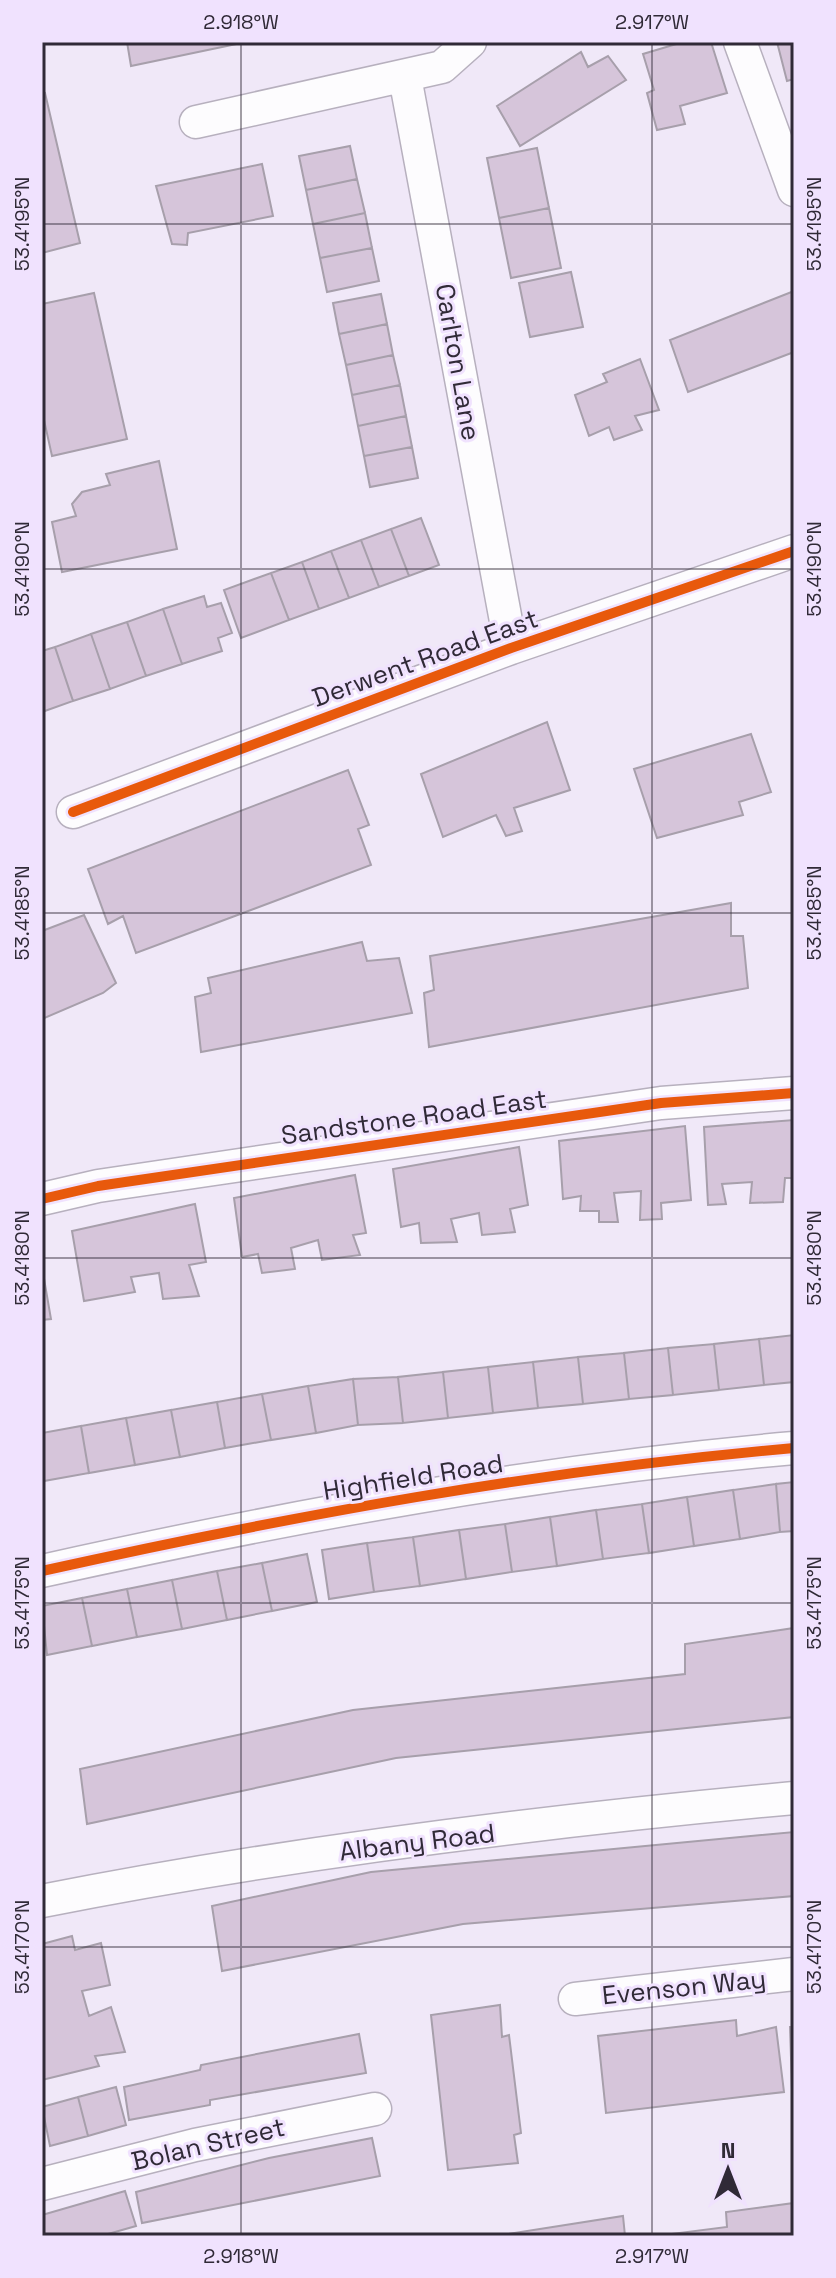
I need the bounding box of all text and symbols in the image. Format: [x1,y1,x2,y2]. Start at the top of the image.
text: 2.918°W [203,9,279,35]
text: 2.917°W [615,9,689,35]
text: 53.4195°N [9,177,35,271]
text: 53.4195°N [801,177,827,271]
street label: Carlton Lane [427,281,489,443]
text: 53.4190°N [9,521,35,617]
text: 53.4190°N [801,521,827,617]
street label: Derwent Road East [307,601,543,715]
text: 53.4185°N [9,866,35,960]
text: 53.4185°N [801,866,827,960]
street label: Sandstone Road East [279,1082,549,1152]
text: 53.4180°N [9,1210,35,1306]
text: 53.4180°N [801,1210,827,1306]
street label: Highfield Road [320,1446,506,1508]
text: 53.4175°N [9,1556,35,1650]
text: 53.4175°N [801,1556,827,1650]
street label: Albany Road [337,1816,497,1868]
text: 53.4170°N [9,1900,35,1994]
text: 53.4170°N [801,1900,827,1994]
street label: Evenson Way [600,1961,768,2013]
street label: Bolan Street [128,2110,288,2178]
north arrow [688,2130,768,2210]
text: N [721,2136,735,2164]
text: 2.918°W [203,2243,279,2269]
text: 2.917°W [615,2243,689,2269]

